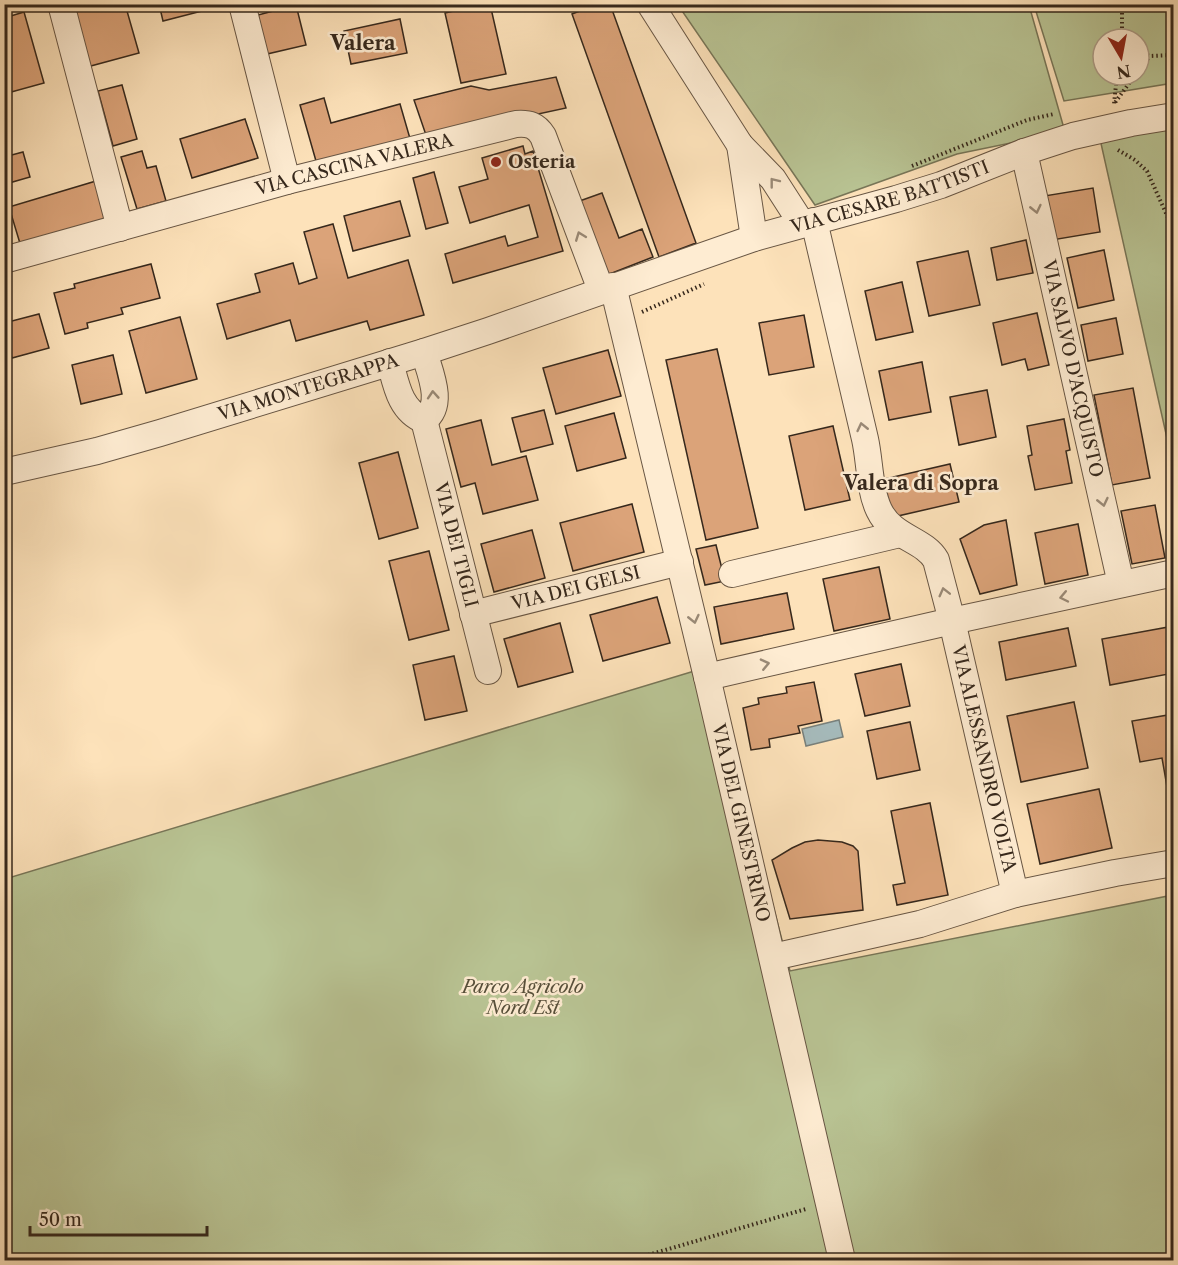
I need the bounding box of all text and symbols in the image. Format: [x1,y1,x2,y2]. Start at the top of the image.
north arrow [1091,27,1151,87]
district label: Valera [329,31,396,55]
text: N [1115,61,1132,83]
street label: VIA CASCINA VALERA [252,129,456,201]
place label: Osteria [508,151,576,173]
marker: Osteria [489,155,503,169]
street label: VIA CESARE BATTISTI [787,156,992,239]
one-way arrow [771,177,782,188]
one-way arrow [1029,204,1042,214]
one-way arrow [575,231,588,242]
street label: VIA SALVO D'ACQUISTO [1037,257,1108,480]
street label: VIA MONTEGRAPPA [214,349,402,426]
one-way arrow [427,390,440,399]
one-way arrow [856,422,869,432]
district label: Valera di Sopra [842,471,999,495]
street label: VIA DEI TIGLI [429,479,482,610]
one-way arrow [1095,497,1108,507]
street label: VIA DEI GELSI [508,561,642,615]
one-way arrow [939,587,951,598]
one-way arrow [1059,590,1069,603]
one-way arrow [686,614,699,624]
street label: VIA ALESSANDRO VOLTA [947,642,1021,875]
one-way arrow [759,659,769,672]
street label: VIA DEL GINESTRINO [707,721,774,924]
park label: Parco Agricolo Nord Est [460,976,584,1019]
scale bar [30,1199,207,1237]
text: 50 m [39,1209,82,1231]

